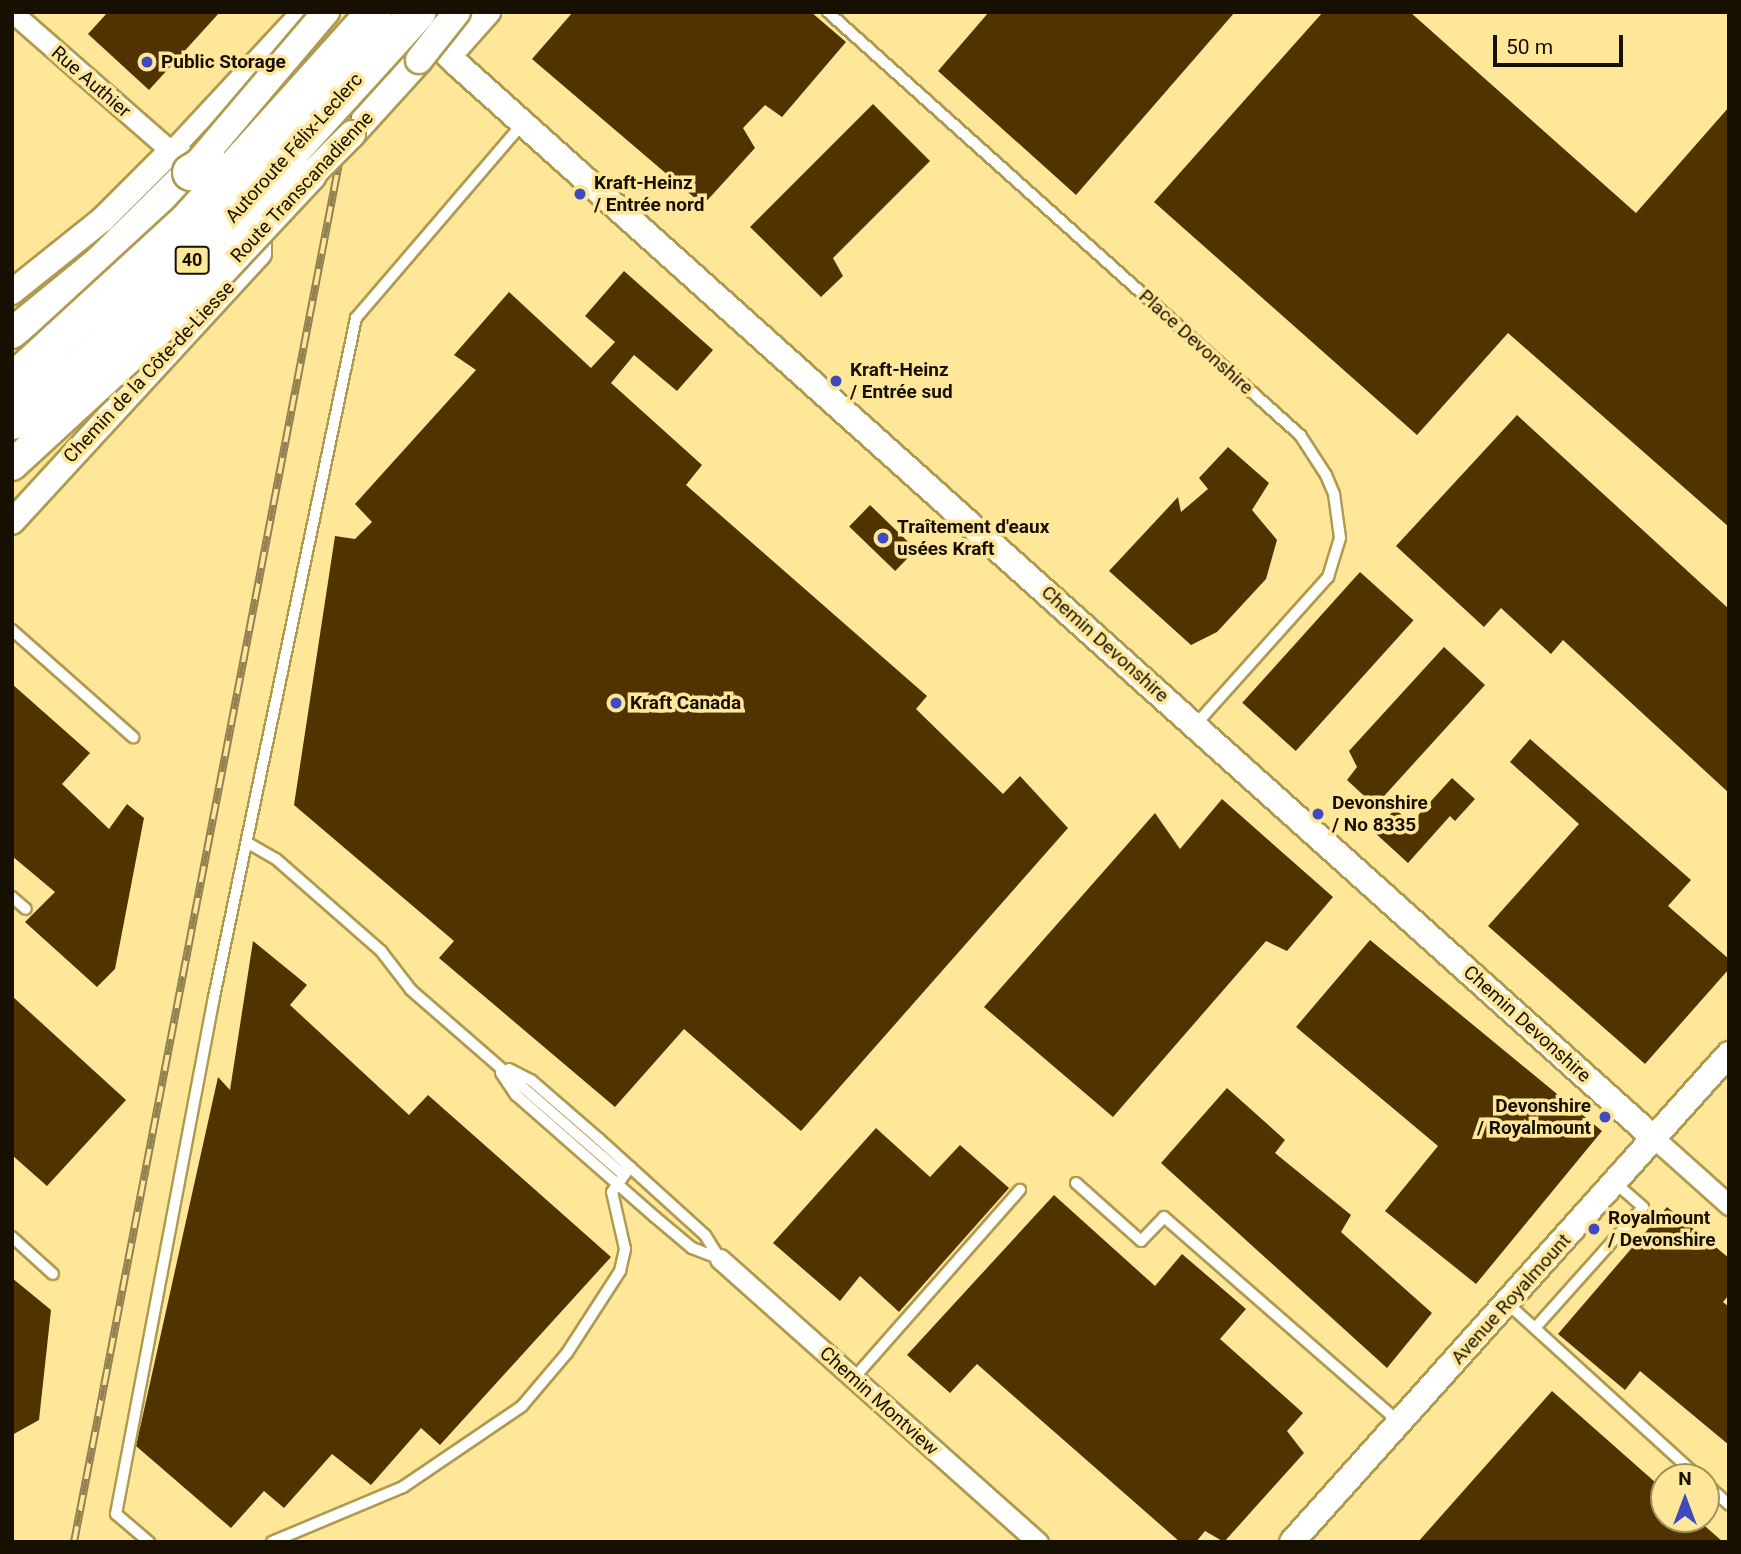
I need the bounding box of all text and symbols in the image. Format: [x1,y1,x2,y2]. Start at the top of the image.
scale bar [1496,21,1626,65]
text: 50 m [1506,35,1553,59]
street label: Rue Authier [47,41,135,123]
place label: Public Storage [161,51,286,73]
marker: Public Storage [139,54,155,70]
street label: Autoroute Félix-Leclerc [221,68,367,228]
street label: Route Transcanadienne [226,106,378,268]
place label: Kraft-Heinz / Entrée nord [594,172,704,216]
marker: Kraft-Heinz / Entrée nord [572,186,588,202]
road number: 40 [174,246,210,274]
street label: Chemin de la Côte-de-Liesse [59,276,239,468]
street label: Place Devonshire [1134,285,1258,399]
place label: Kraft-Heinz / Entrée sud [850,359,953,403]
marker: Kraft-Heinz / Entrée sud [828,373,844,389]
place label: Traîtement d'eaux usées Kraft [897,516,1049,560]
marker: Traîtement d'eaux usées Kraft [875,530,891,546]
street label: Chemin Devonshire [1037,581,1173,707]
place label: Kraft Canada [630,692,741,714]
marker: Kraft Canada [608,695,624,711]
place label: Devonshire / No 8335 [1332,792,1428,836]
marker: Devonshire / No 8335 [1310,806,1326,822]
street label: Chemin Devonshire [1459,961,1595,1087]
place label: Devonshire / Royalmount [1477,1095,1591,1139]
marker: Devonshire / Royalmount [1597,1109,1613,1125]
place label: Royalmount / Devonshire [1608,1207,1716,1251]
marker: Royalmount / Devonshire [1586,1221,1602,1237]
street label: Avenue Royalmount [1446,1229,1576,1369]
street label: Chemin Montview [815,1342,943,1460]
north arrow [1650,1463,1720,1533]
text: N [1678,1467,1692,1490]

